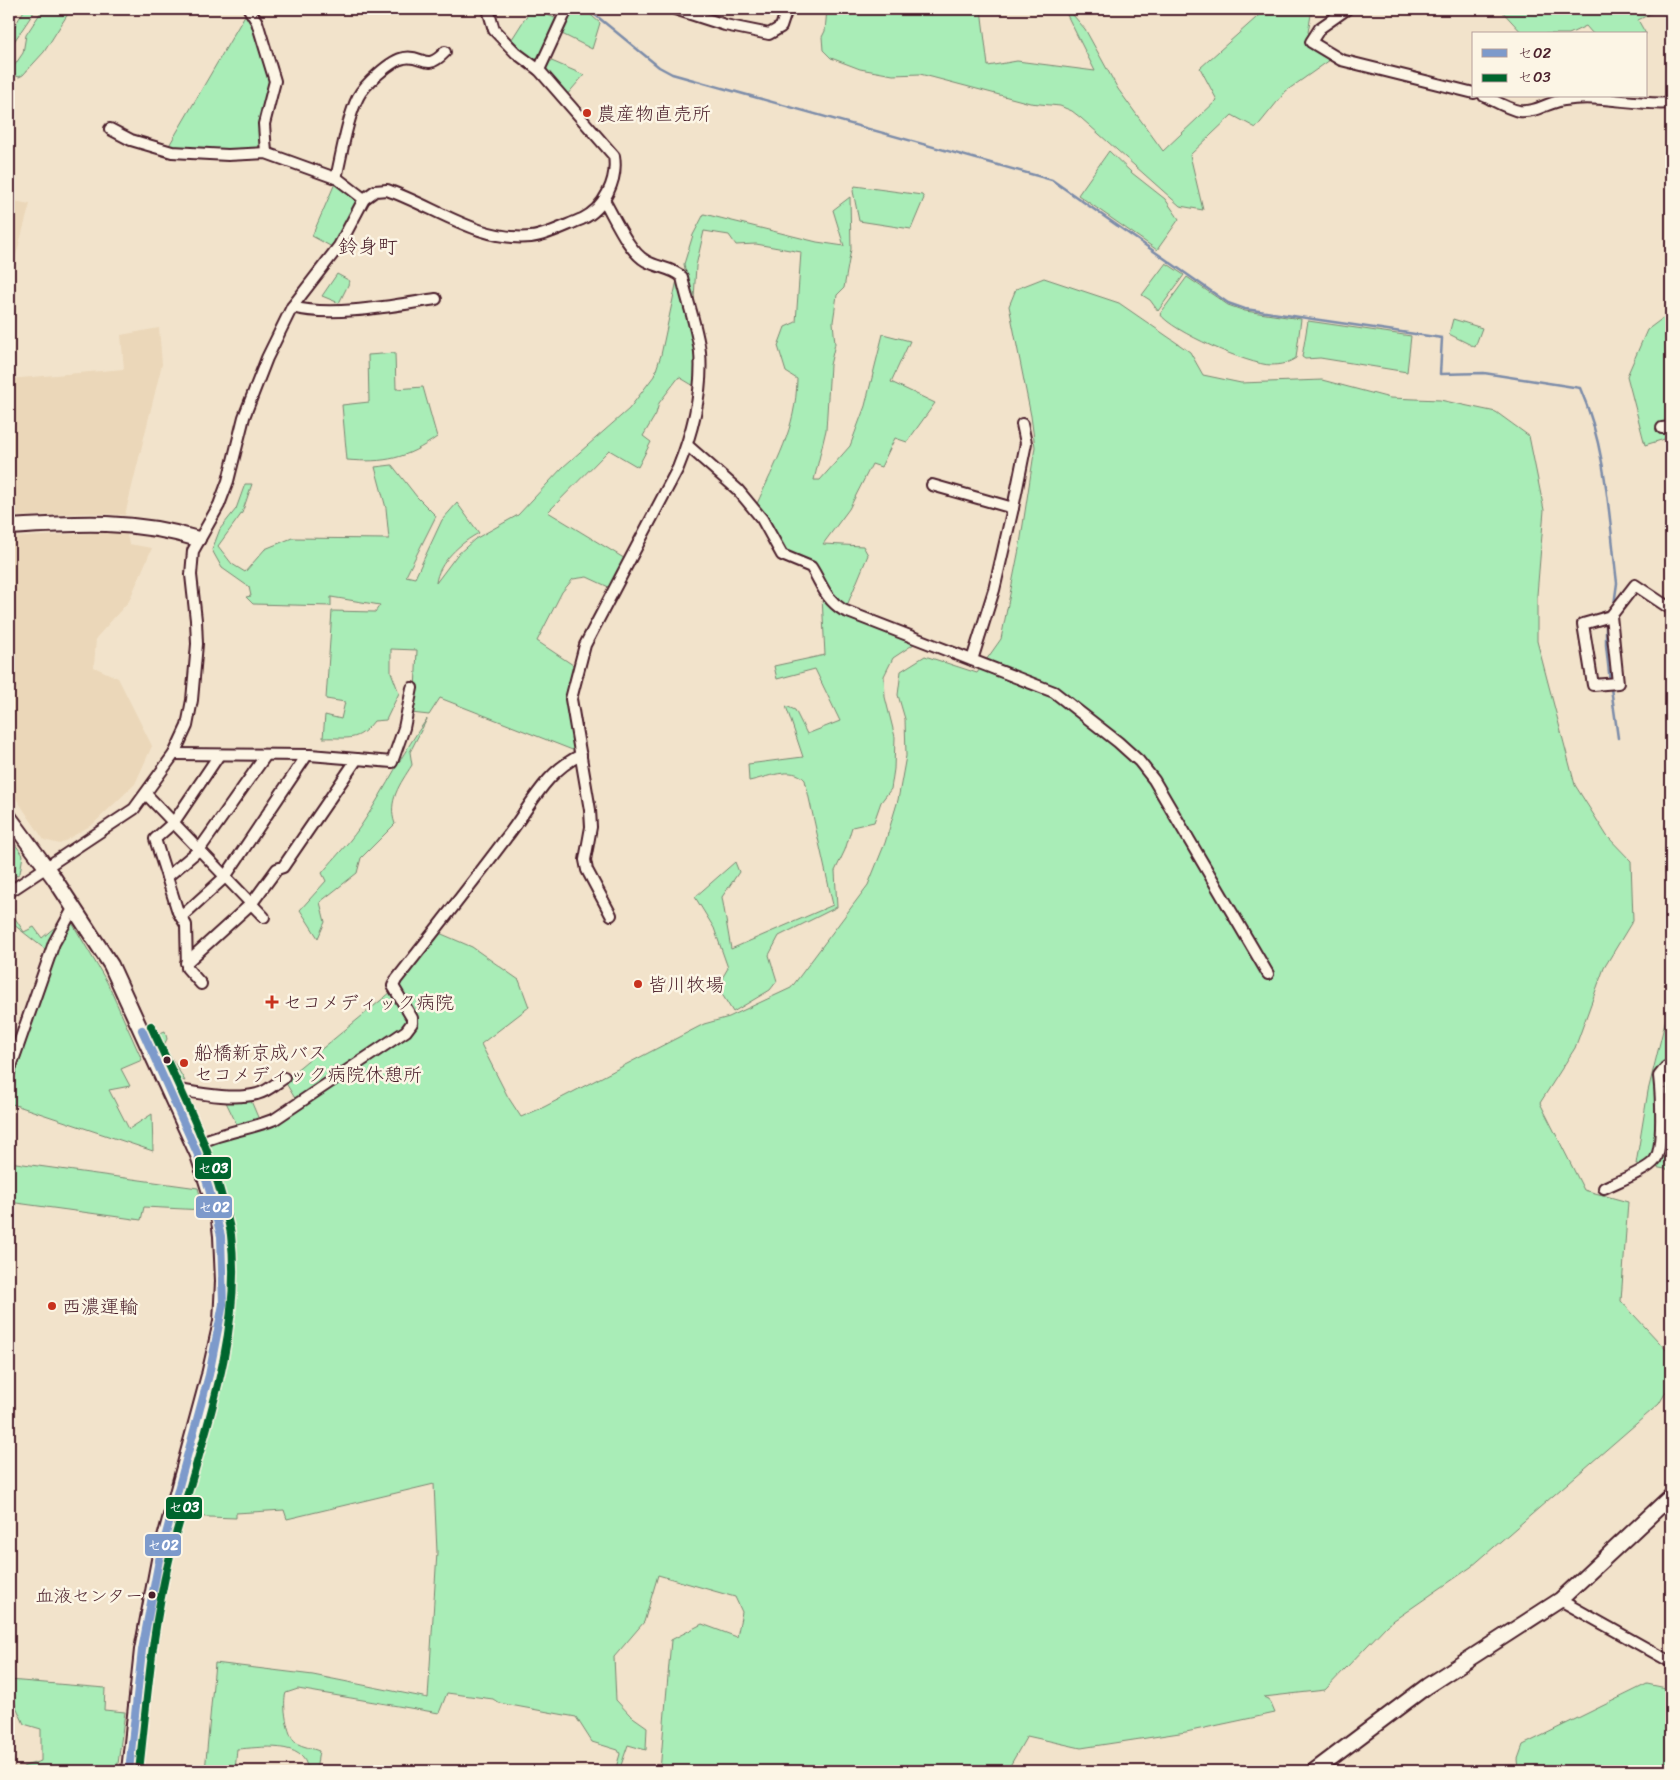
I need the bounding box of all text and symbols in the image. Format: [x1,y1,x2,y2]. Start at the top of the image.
legend [1472,32,1648,98]
text: セ02 [1518,40,1551,66]
text: セ03 [1518,64,1551,90]
place label: 農産物直売所 [597,97,711,130]
marker: 農産物直売所 [581,107,593,119]
district label: 鈴身町 [338,229,398,264]
place label: 皆川牧場 [648,968,724,1001]
marker: 皆川牧場 [632,978,644,990]
place label: セコメディック病院 [283,986,454,1019]
marker: セコメディック病院 [265,995,279,1009]
place label: 船橋新京成バス セコメディック病院休憩所 [194,1036,422,1091]
unlabelled marker [162,1055,172,1065]
marker: 船橋新京成バス セコメディック病院休憩所 [178,1057,190,1069]
line badge: セ03 [194,1156,232,1180]
text: セ03 [198,1156,229,1181]
line badge: セ02 [195,1195,233,1219]
text: セ02 [199,1195,230,1220]
place label: 西濃運輸 [62,1290,138,1323]
marker: 西濃運輸 [46,1300,58,1312]
text: セ03 [169,1495,200,1520]
line badge: セ03 [165,1496,203,1520]
line badge: セ02 [144,1533,182,1557]
text: セ02 [148,1533,179,1558]
place label: 血液センター [36,1580,143,1612]
marker: 血液センター [147,1590,157,1600]

